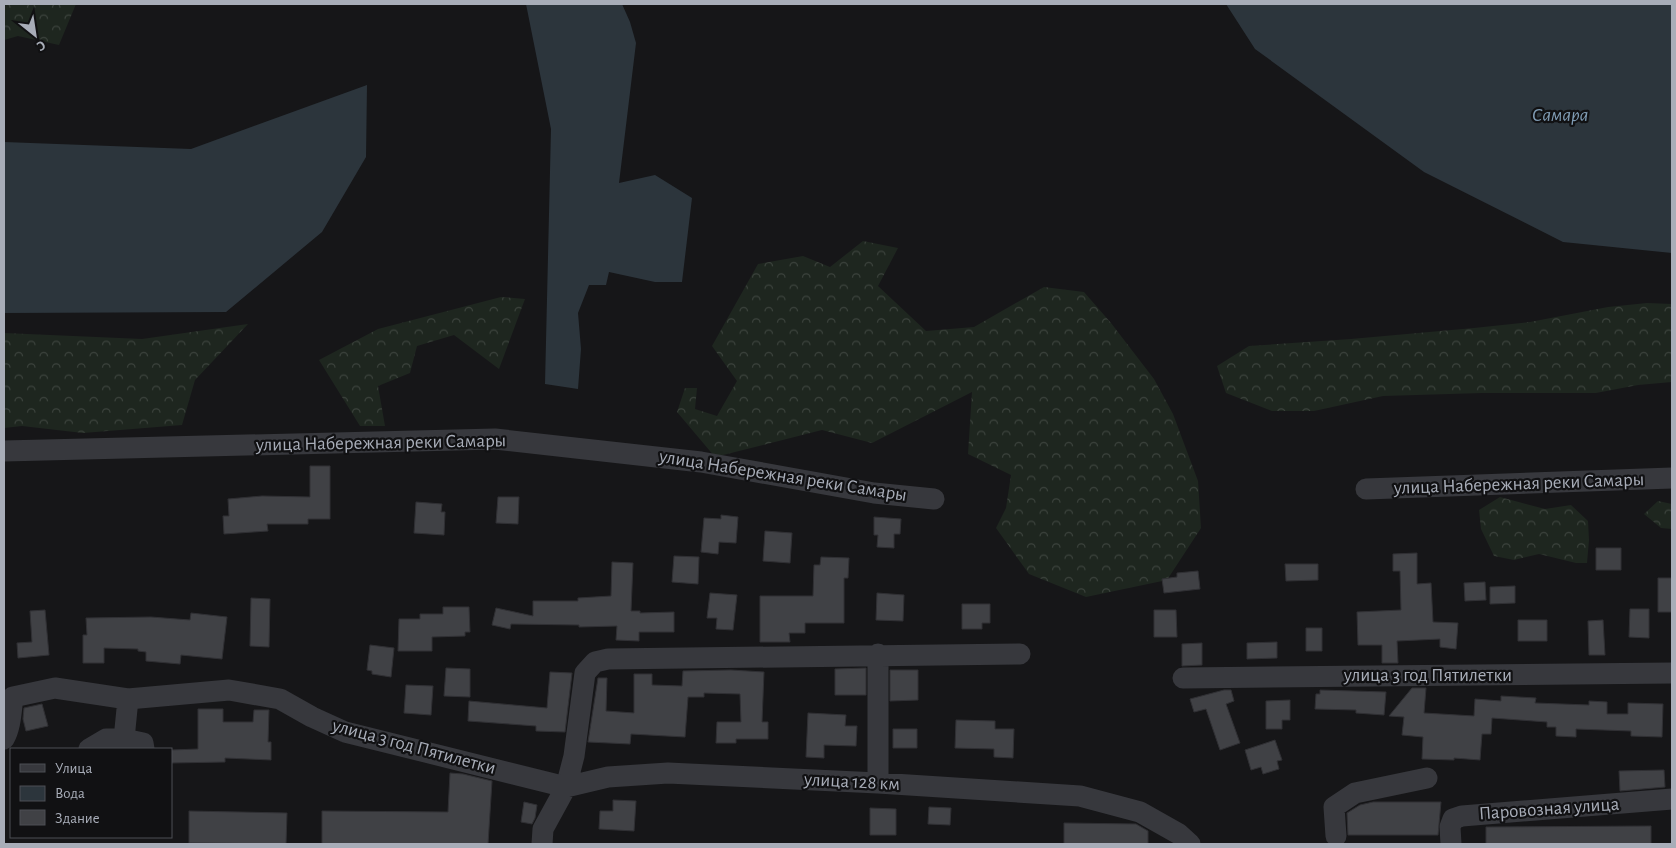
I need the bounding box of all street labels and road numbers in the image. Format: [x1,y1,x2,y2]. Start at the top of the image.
street label: улица Набережная реки Самары [255,431,506,455]
street label: улица Набережная реки Самары [657,447,908,505]
street label: улица Набережная реки Самары [1393,470,1644,498]
street label: улица 3 год Пятилетки [1343,666,1512,685]
street label: улица 3 год Пятилетки [329,716,498,778]
street label: улица 128 км [803,770,900,794]
street label: Паровозная улица [1478,795,1620,823]

